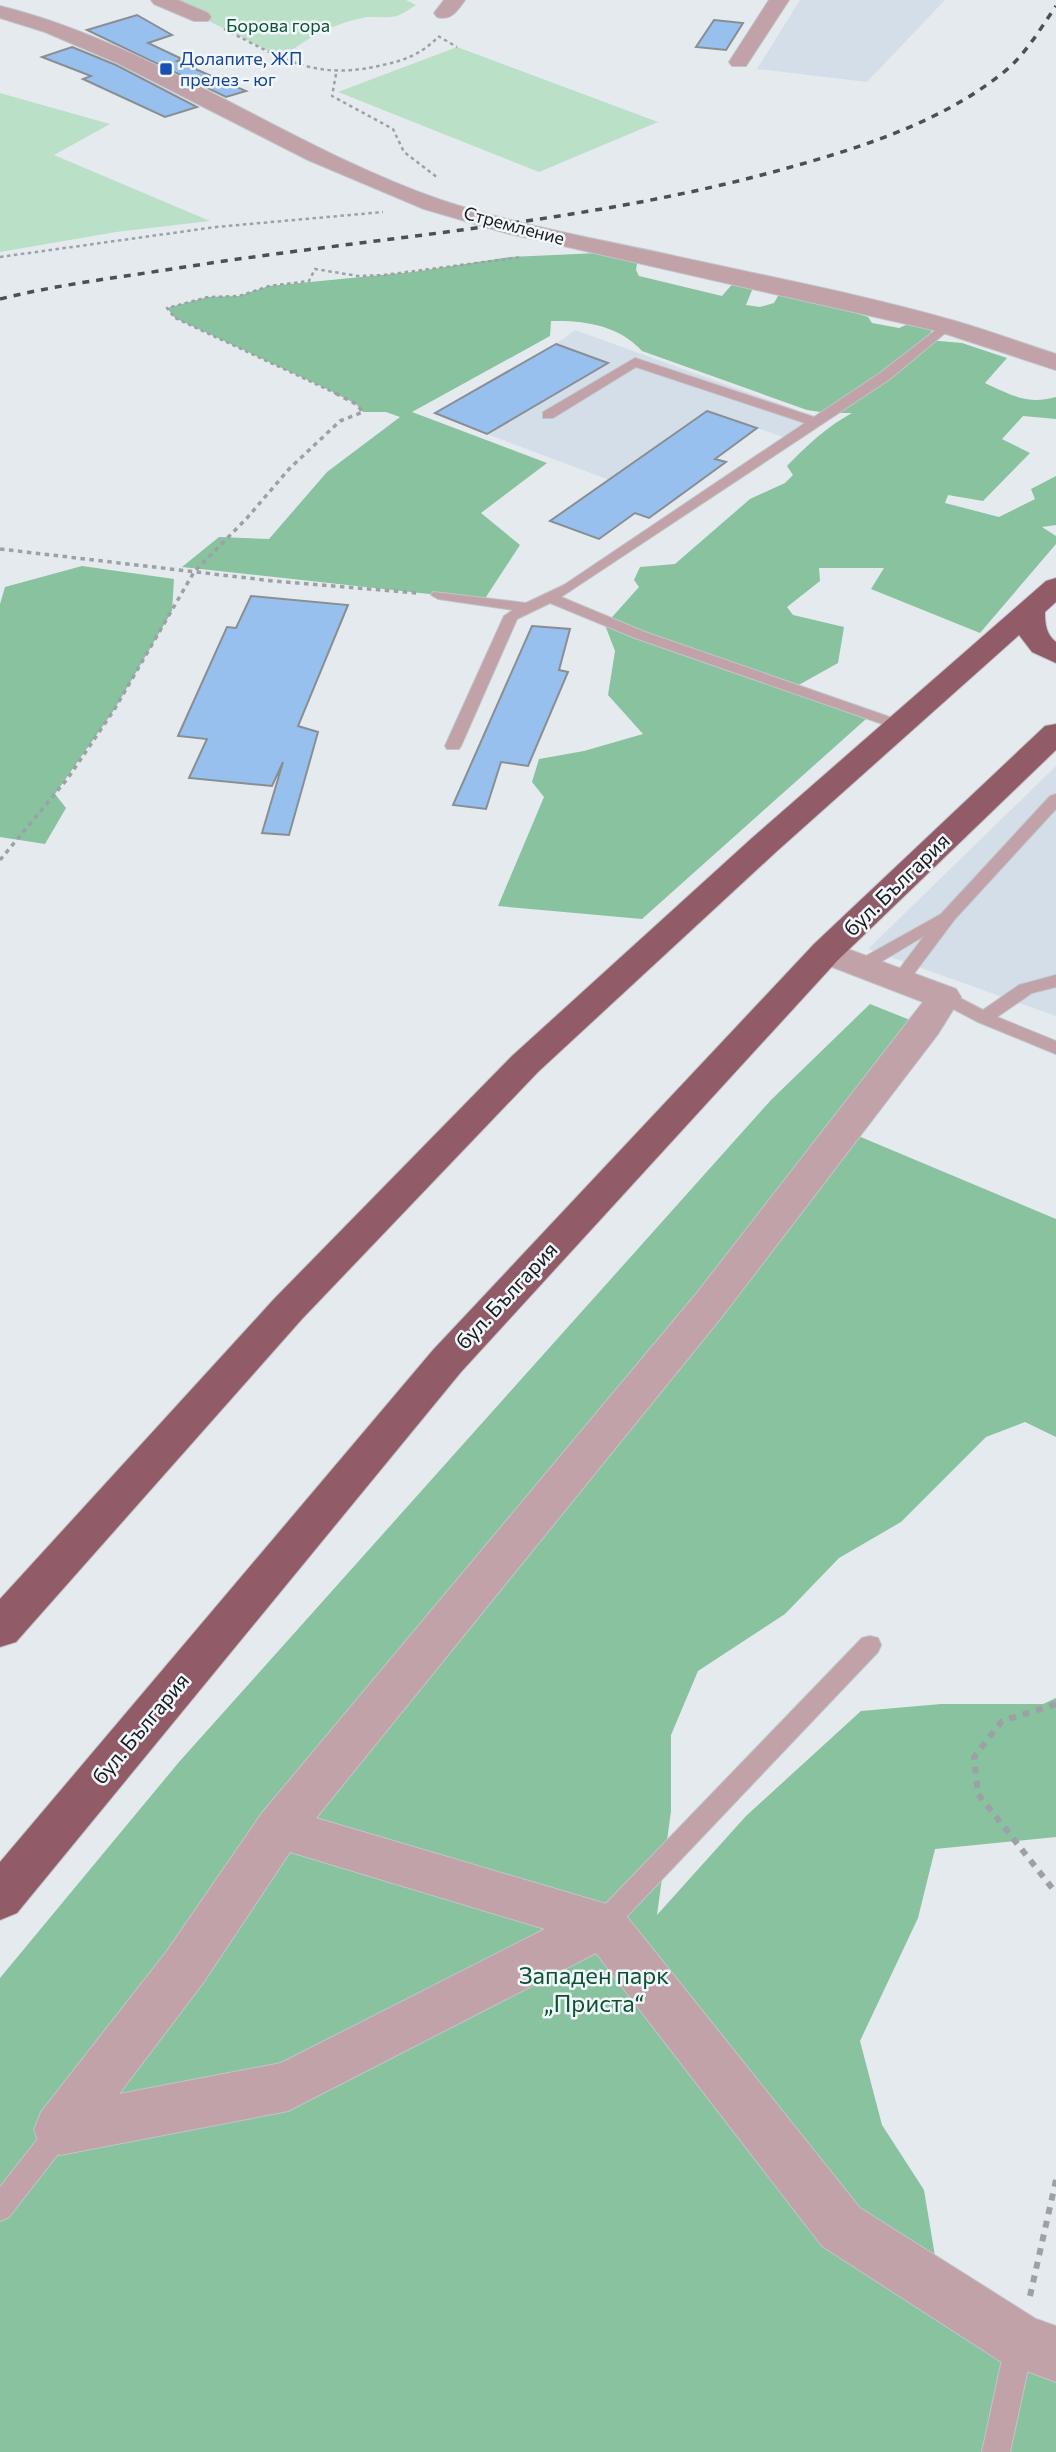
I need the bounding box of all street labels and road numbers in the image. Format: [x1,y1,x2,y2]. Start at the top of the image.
street label: Стремление [462,201,567,249]
street label: бул. България [838,827,954,941]
street label: бул. България [450,1236,562,1354]
street label: бул. България [86,1667,194,1789]

